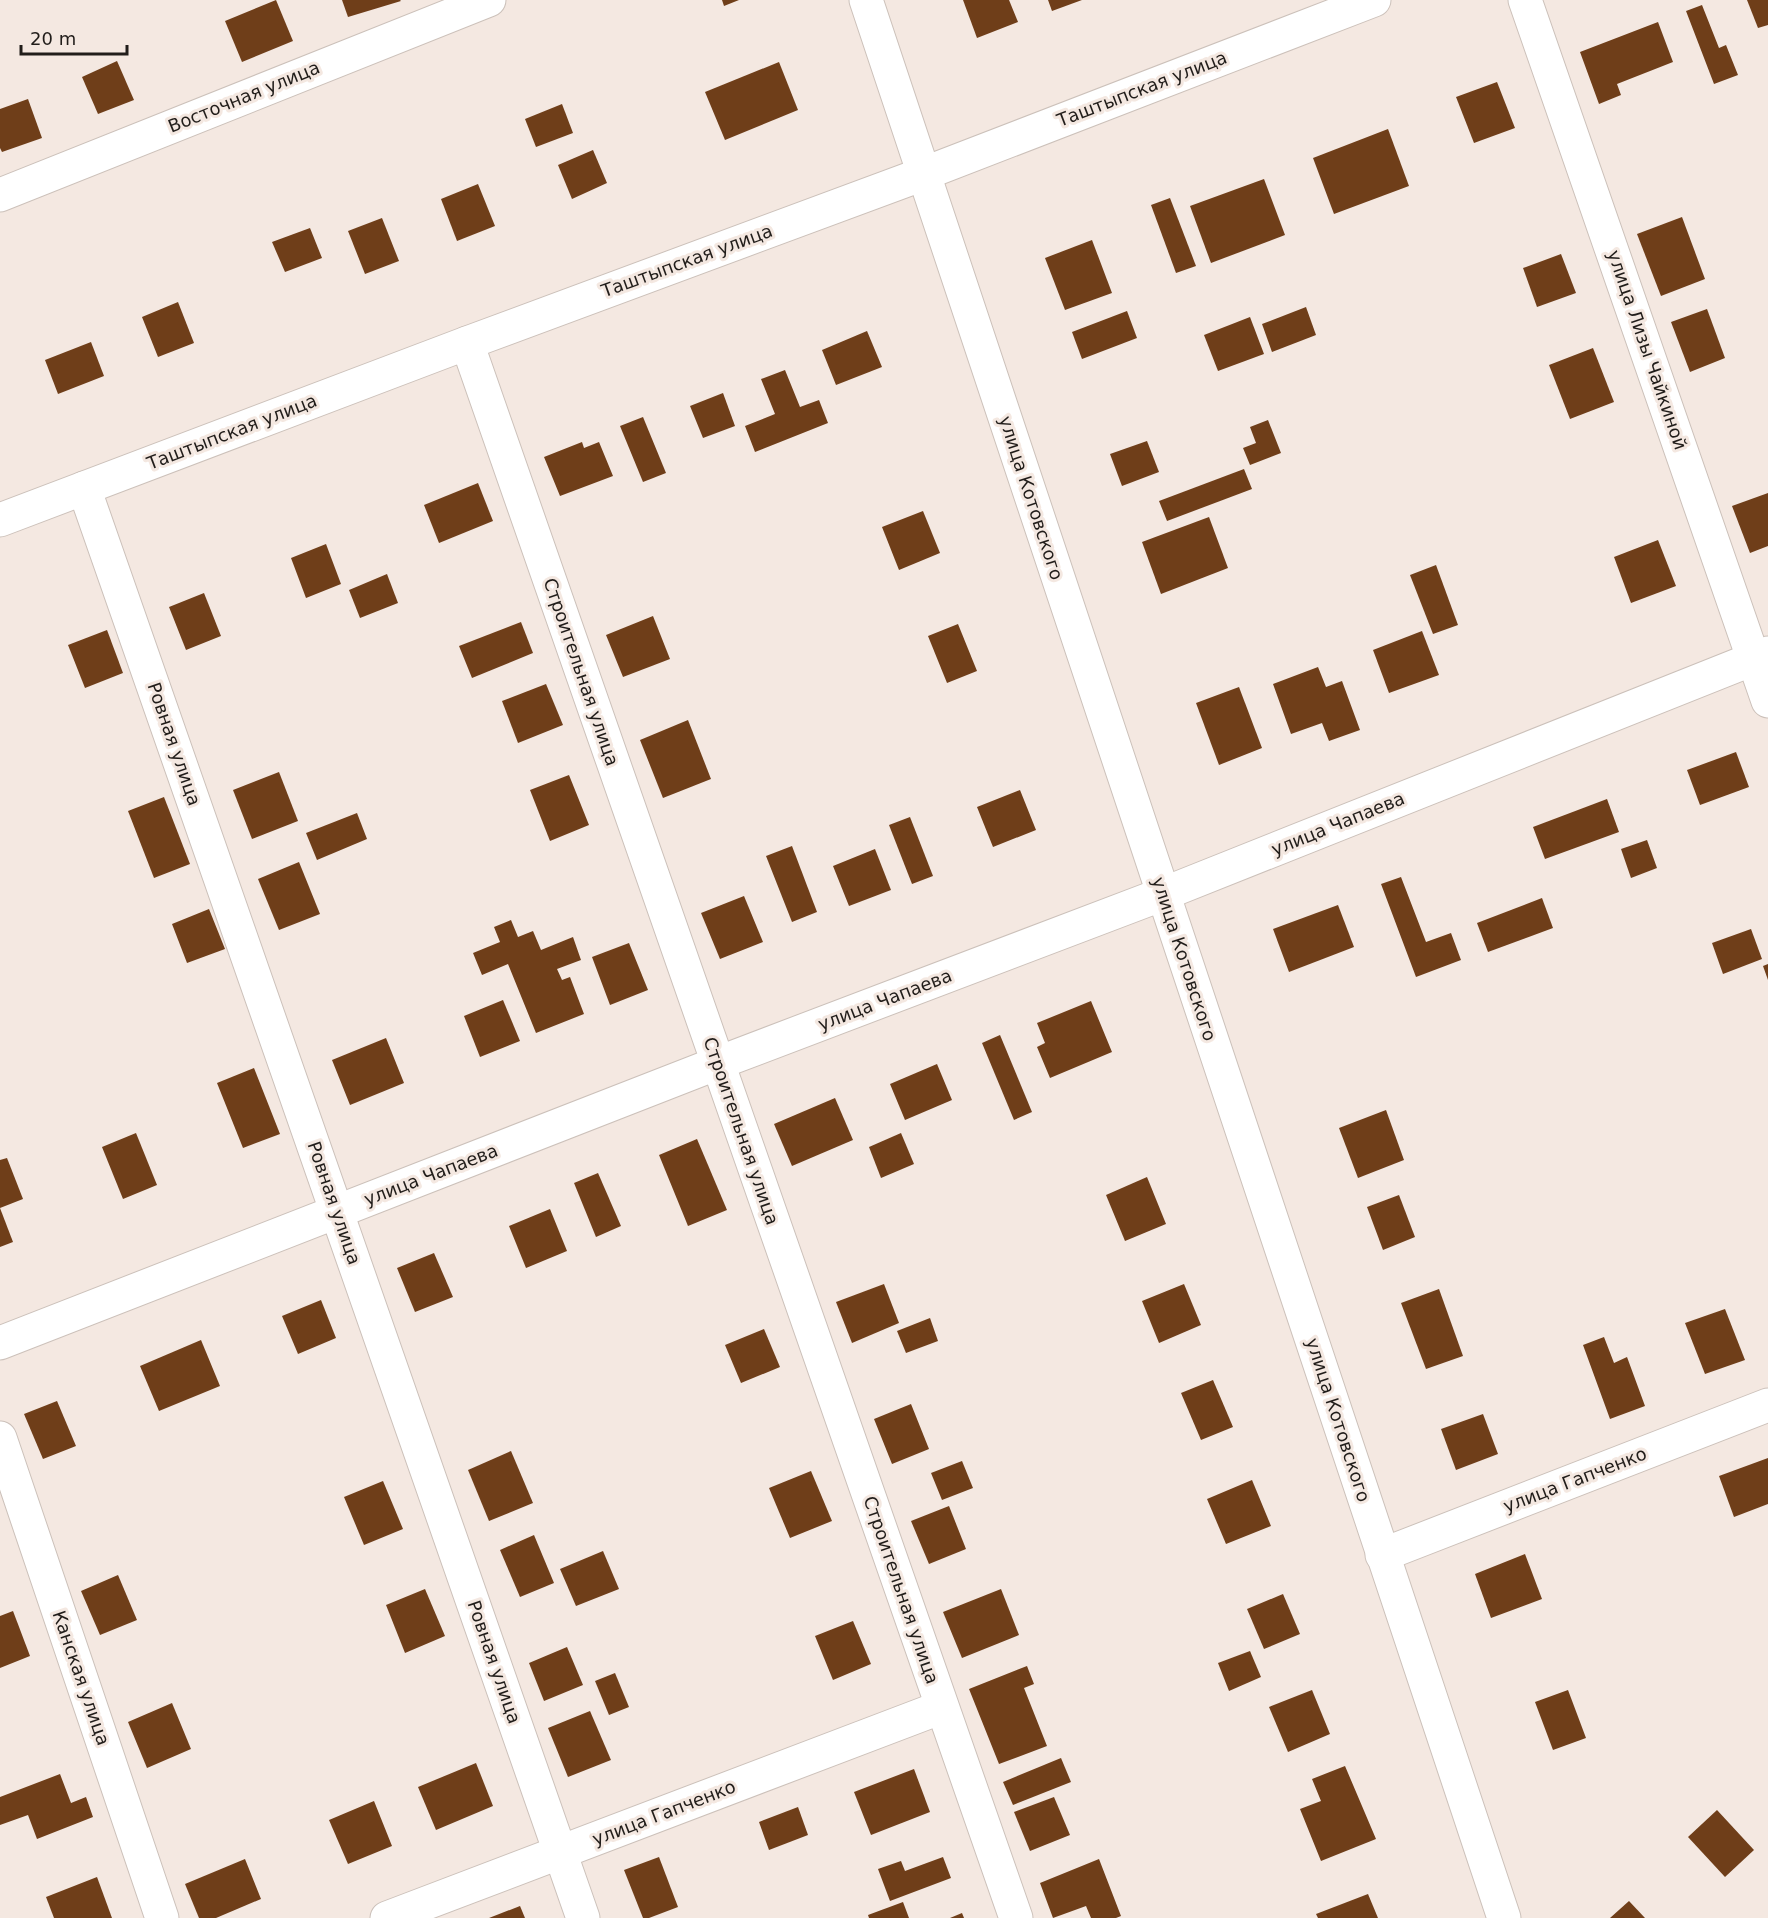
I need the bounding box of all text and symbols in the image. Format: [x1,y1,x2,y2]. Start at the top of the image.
scale bar [21,18,128,56]
text: 20 m [30,28,76,49]
street label: Таштыпская улица [1053,46,1230,131]
street label: Восточная улица [165,56,323,137]
street label: Таштыпская улица [598,220,775,302]
street label: улица Лизы Чайкиной [1603,247,1692,452]
street label: Таштыпская улица [143,389,320,474]
street label: улица Котовского [995,413,1068,582]
street label: Строительная улица [539,575,624,769]
street label: Ровная улица [144,679,205,808]
street label: улица Чапаева [1268,787,1407,860]
street label: улица Котовского [1148,874,1221,1043]
street label: улица Чапаева [815,964,955,1035]
street label: Строительная улица [699,1034,784,1228]
street label: Ровная улица [304,1138,365,1267]
street label: улица Чапаева [361,1139,501,1210]
street label: улица Котовского [1302,1335,1375,1504]
street label: улица Гапченко [1500,1442,1650,1517]
street label: Строительная улица [859,1493,944,1687]
street label: Ровная улица [464,1597,525,1726]
street label: Канская улица [49,1608,114,1748]
street label: улица Гапченко [589,1775,739,1850]

